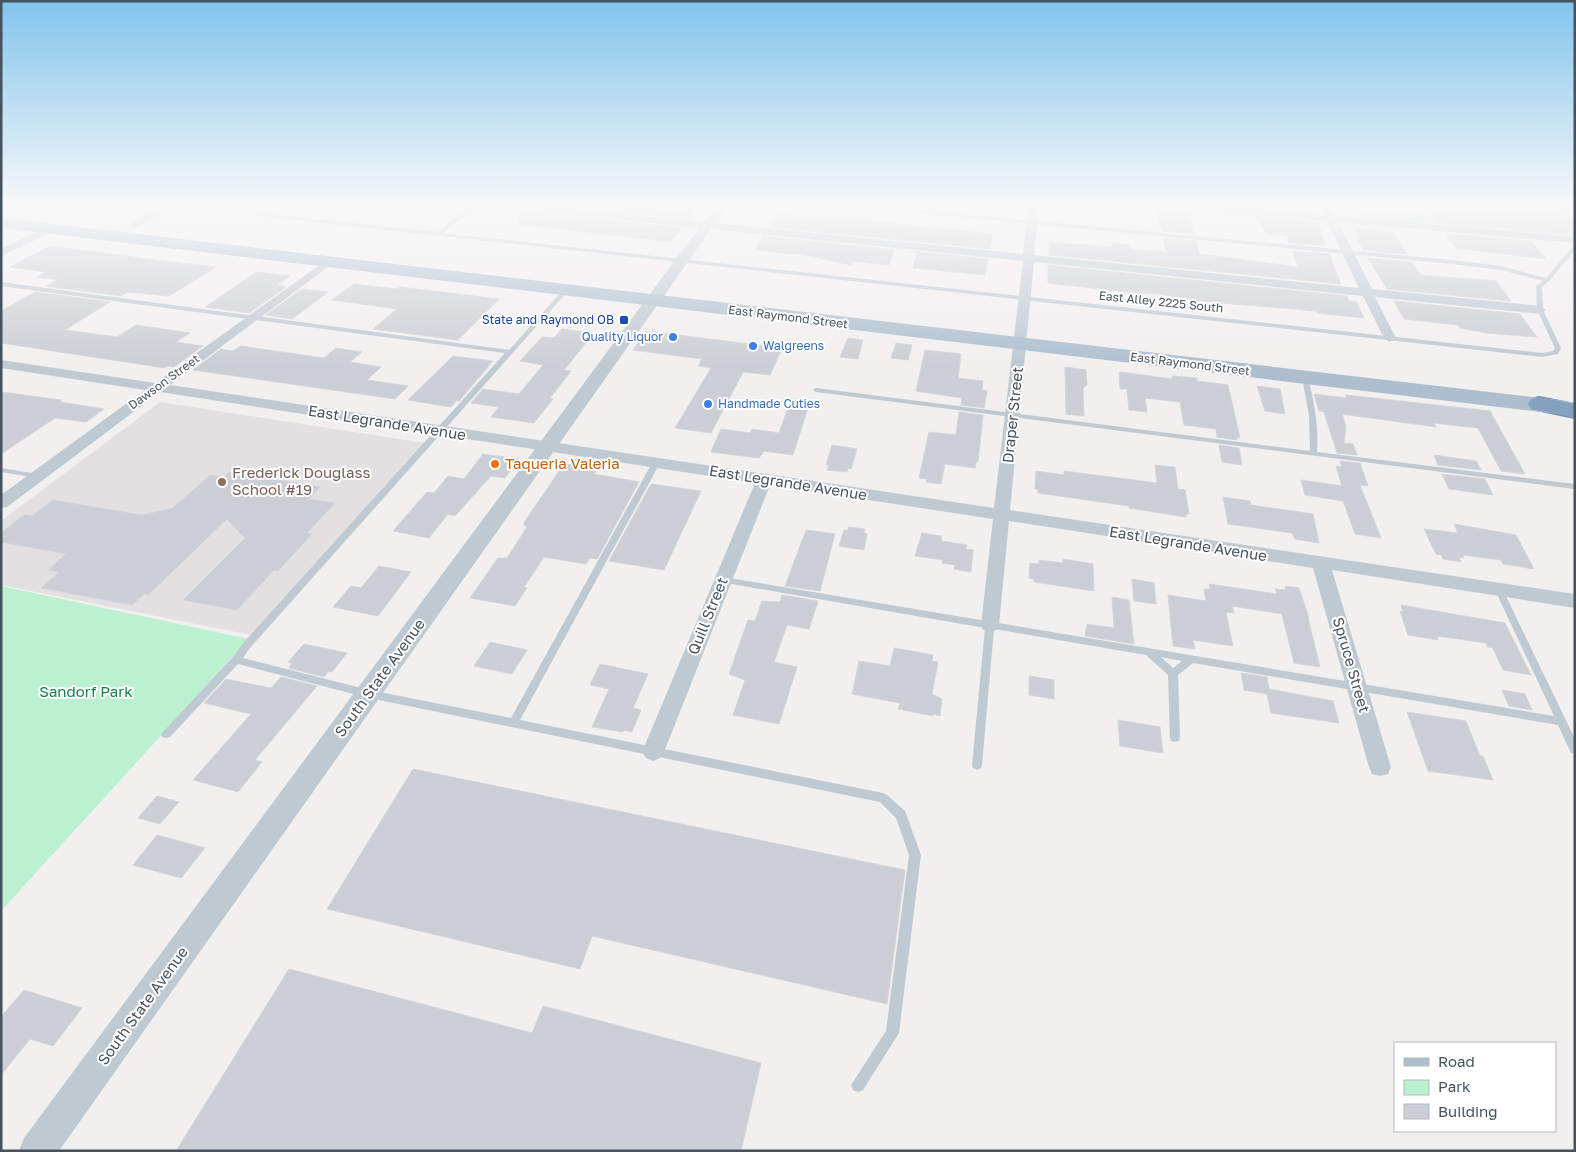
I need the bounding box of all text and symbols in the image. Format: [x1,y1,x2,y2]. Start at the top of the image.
street label: East Alley 2225 South [1098,288,1224,316]
street label: East Raymond Street [727,302,849,331]
place label: State and Raymond OB [482,312,614,327]
marker: State and Raymond OB [618,314,630,326]
place label: Quality Liquor [582,329,663,344]
marker: Quality Liquor [667,331,679,343]
place label: Walgreens [763,338,824,353]
marker: Walgreens [747,340,759,352]
street label: East Raymond Street [1129,349,1251,378]
street label: Dawson Street [125,351,202,412]
street label: Draper Street [998,366,1026,464]
place label: Handmade Cuties [718,396,820,411]
marker: Handmade Cuties [702,398,714,410]
street label: East Legrande Avenue [307,401,468,443]
place label: Taqueria Valeria [505,454,620,472]
marker: Taqueria Valeria [489,458,501,470]
street label: East Legrande Avenue [708,461,869,503]
place label: Frederick Douglass School #19 [232,463,371,498]
marker: Frederick Douglass School #19 [216,476,228,488]
street label: East Legrande Avenue [1108,522,1269,564]
street label: Quill Street [683,574,731,657]
street label: South State Avenue [330,615,428,740]
street label: Spruce Street [1330,615,1374,715]
park label: Sandorf Park [39,682,133,700]
street label: South State Avenue [93,943,191,1068]
legend [1394,1042,1556,1132]
text: Road [1438,1052,1475,1070]
text: Park [1438,1077,1471,1095]
text: Building [1438,1102,1498,1120]

